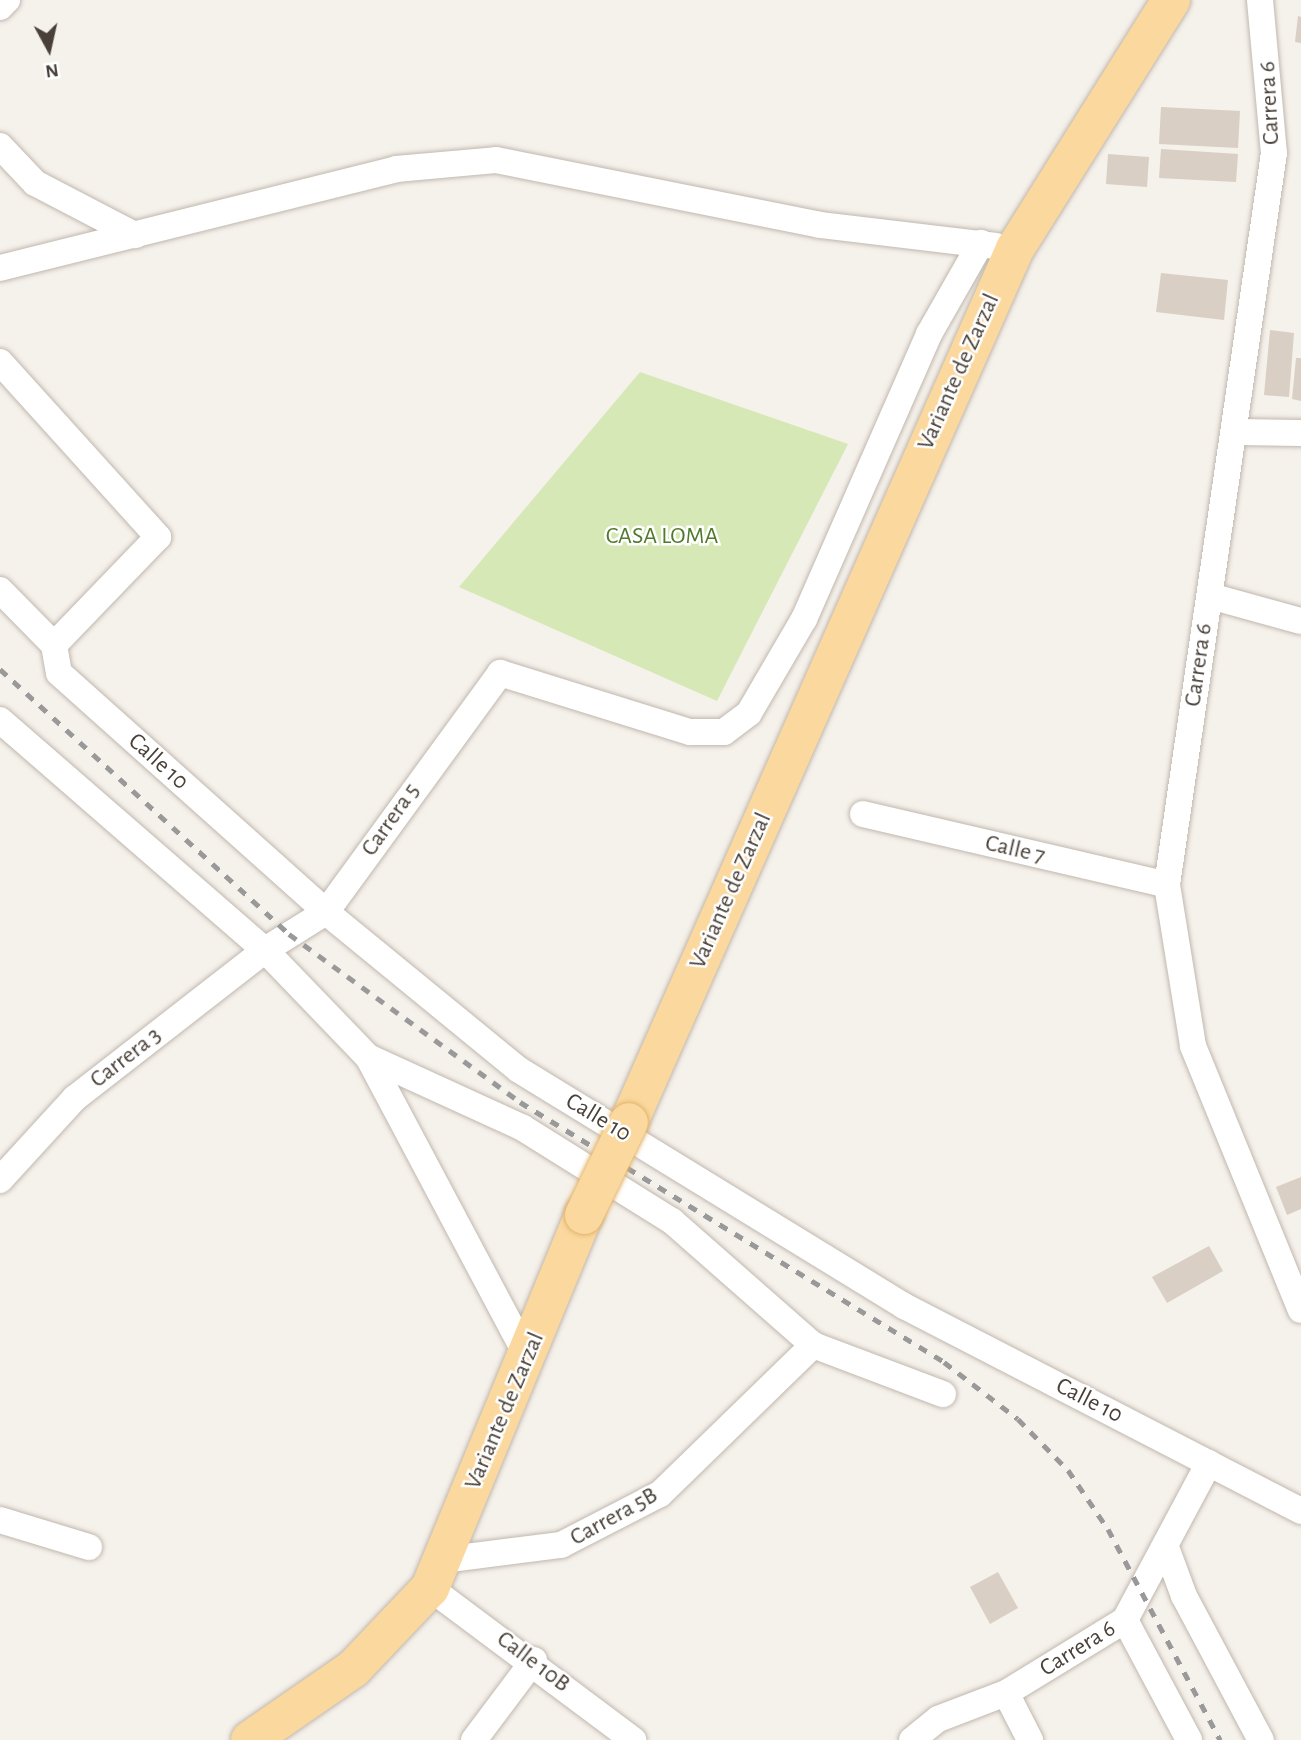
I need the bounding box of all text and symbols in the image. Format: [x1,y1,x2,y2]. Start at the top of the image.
north arrow [14,14,84,84]
text: N [44,60,60,81]
street label: Carrera 6 [1253,60,1287,146]
street label: Variante de Zarzal [912,289,1006,455]
park label: CASA LOMA [606,523,718,551]
street label: Carrera 6 [1179,622,1219,708]
street label: Calle 10 [122,727,194,797]
street label: Carrera 5 [356,778,426,862]
street label: Variante de Zarzal [684,808,778,974]
street label: Calle 7 [982,829,1048,871]
street label: Carrera 3 [85,1021,167,1095]
street label: Calle 10 [560,1087,636,1149]
street label: Variante de Zarzal [459,1328,551,1494]
street label: Calle 10 [1051,1372,1127,1430]
street label: Carrera 5B [565,1481,663,1553]
street label: Carrera 6 [1035,1615,1121,1683]
street label: Calle 10B [491,1625,575,1699]

